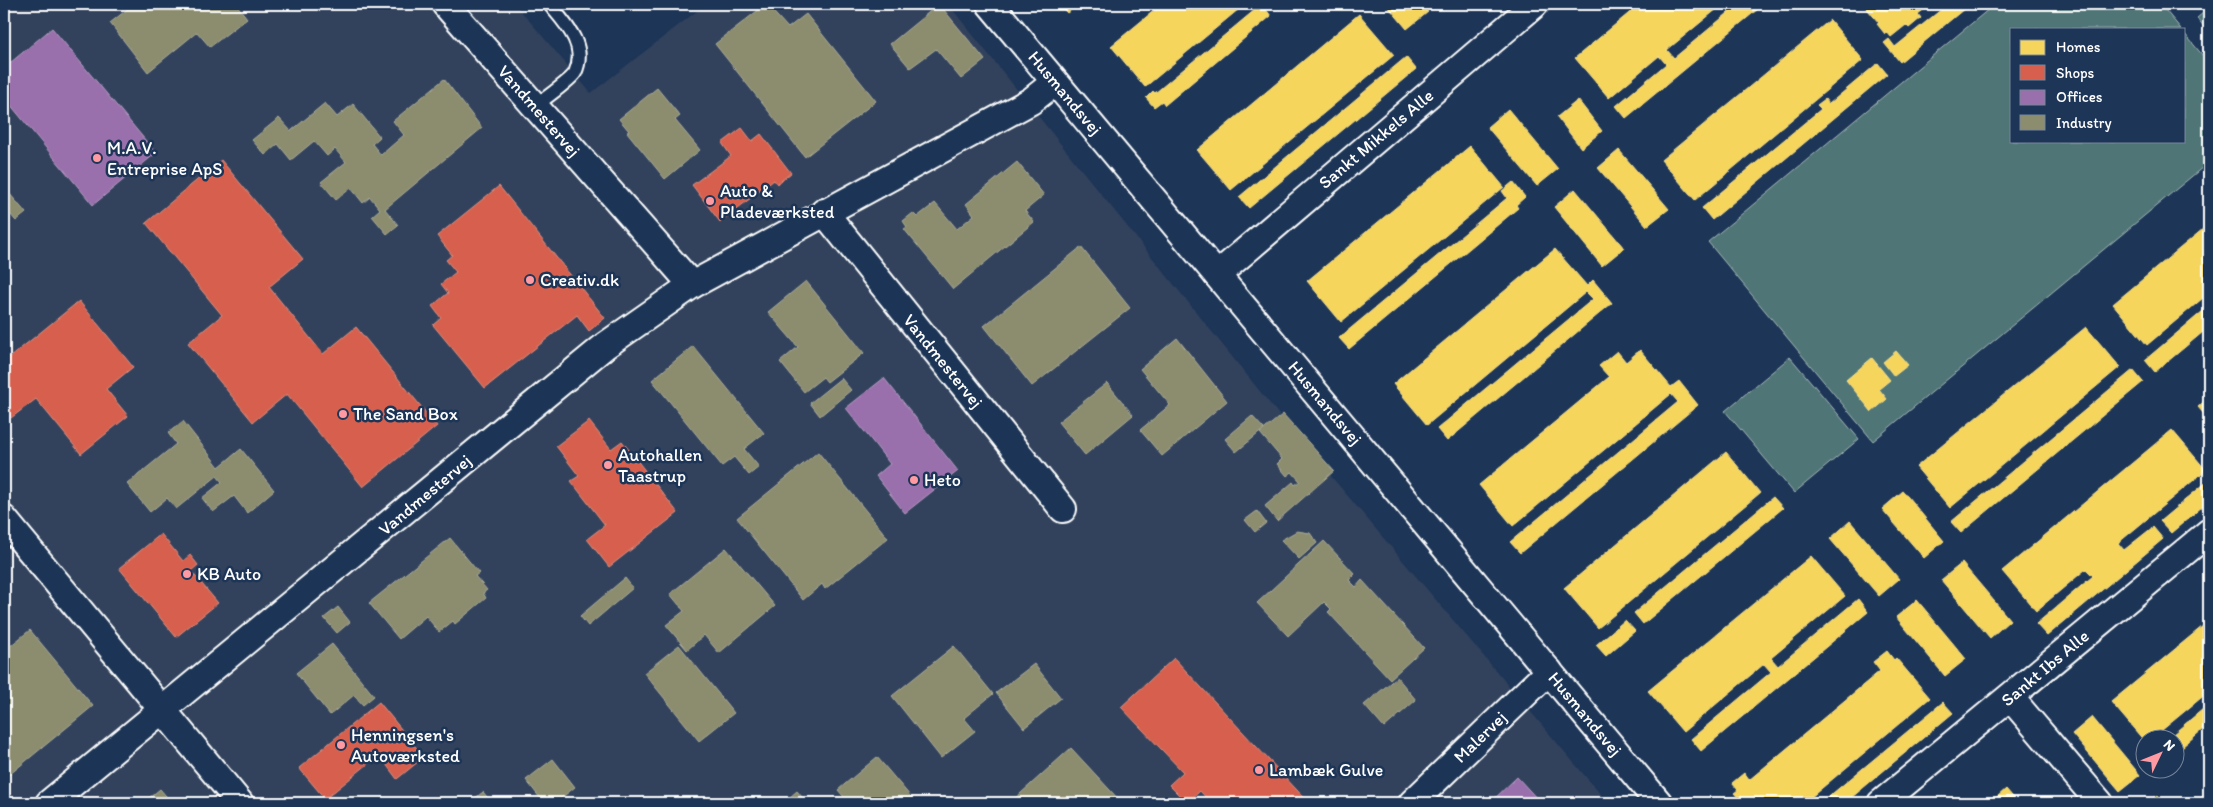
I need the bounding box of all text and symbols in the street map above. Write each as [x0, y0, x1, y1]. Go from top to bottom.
legend [2010, 28, 2186, 142]
text: Homes [2056, 38, 2101, 56]
street label: Husmandsvej [1023, 46, 1107, 140]
street label: Vandmestervej [493, 61, 585, 161]
text: Shops [2056, 64, 2095, 82]
street label: Sankt Mikkels Alle [1314, 84, 1438, 194]
text: Offices [2056, 88, 2103, 106]
text: Industry [2056, 114, 2112, 132]
place label: M.A.V. Entreprise ApS [107, 137, 222, 180]
marker: M.A.V. Entreprise ApS [91, 152, 103, 164]
place label: Auto & Pladeværksted [720, 180, 835, 223]
marker: Auto & Pladeværksted [704, 195, 716, 207]
place label: Creativ.dk [540, 269, 619, 291]
marker: Creativ.dk [524, 274, 536, 286]
street label: Vandmestervej [898, 310, 988, 412]
street label: Husmandsvej [1283, 356, 1367, 450]
place label: The Sand Box [353, 403, 458, 425]
marker: The Sand Box [337, 408, 349, 420]
place label: Autohallen Taastrup [618, 444, 703, 487]
street label: Vandmestervej [374, 450, 476, 540]
marker: Autohallen Taastrup [602, 459, 614, 471]
place label: Heto [924, 469, 961, 491]
marker: Heto [908, 474, 920, 486]
place label: KB Auto [197, 563, 261, 585]
marker: KB Auto [181, 568, 193, 580]
street label: Sankt Ibs Alle [1997, 625, 2093, 711]
street label: Husmandsvej [1543, 667, 1627, 761]
street label: Malervej [1449, 706, 1511, 768]
place label: Henningsen's Autoværksted [351, 724, 460, 767]
north arrow [2136, 730, 2186, 780]
text: N [2160, 736, 2179, 755]
marker: Henningsen's Autoværksted [335, 739, 347, 751]
place label: Lambæk Gulve [1269, 759, 1383, 781]
marker: Lambæk Gulve [1253, 764, 1265, 776]

